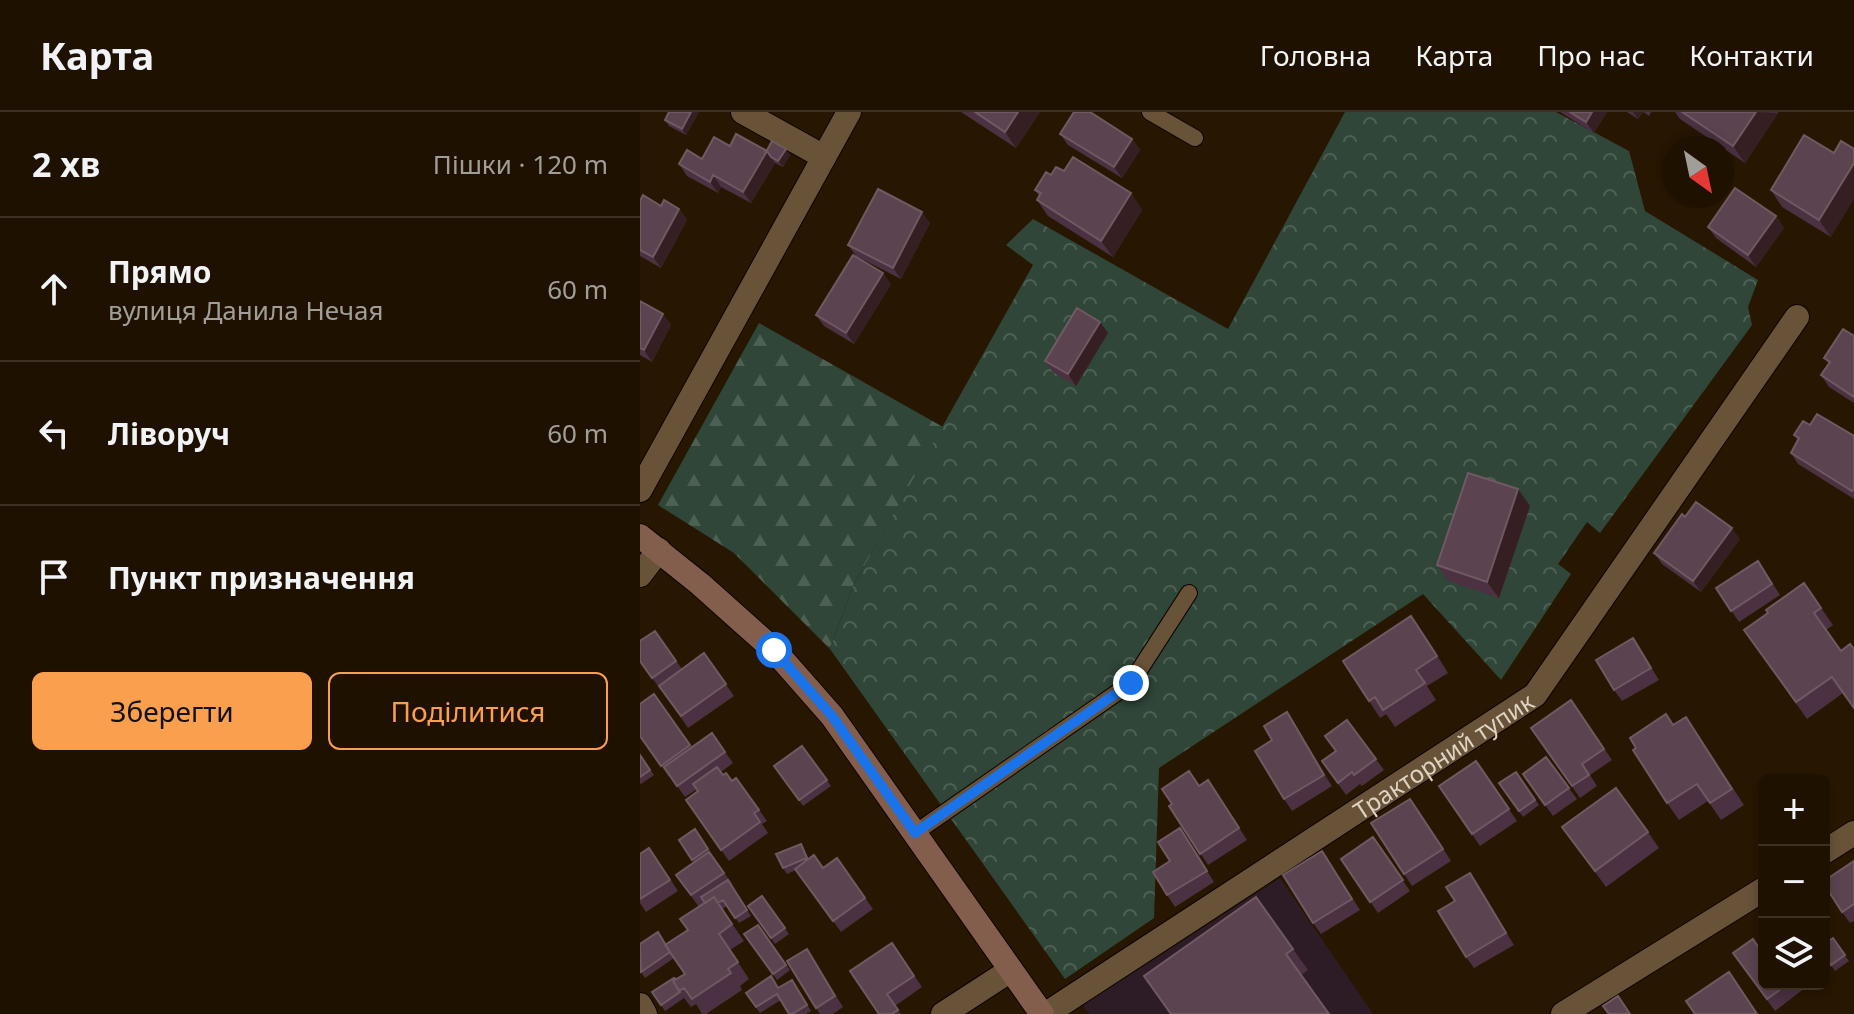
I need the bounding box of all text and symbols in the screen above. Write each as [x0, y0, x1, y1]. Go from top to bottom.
text: Карта [40, 29, 154, 81]
text: Головна [1260, 36, 1371, 74]
text: Карта [1415, 36, 1493, 74]
text: Про нас [1537, 36, 1645, 74]
text: Контакти [1689, 36, 1814, 74]
north arrow [1662, 136, 1734, 208]
text: 2 хв [32, 141, 100, 187]
text: Пішки · 120 m [433, 146, 608, 182]
text: Прямо [108, 251, 212, 292]
icon: ahead [32, 267, 76, 311]
text: 60 m [547, 271, 608, 307]
text: вулиця Данила Нечая [108, 292, 384, 328]
icon: left [32, 411, 76, 455]
text: Ліворуч [108, 413, 230, 454]
text: 60 m [547, 415, 608, 451]
icon: arrive [32, 555, 76, 599]
text: Пункт призначення [108, 557, 415, 598]
route start [756, 632, 792, 668]
route end [1113, 665, 1149, 701]
button: Зберегти [32, 672, 312, 750]
button: Поділитися [328, 672, 608, 750]
street label: Тракторний тупик [1346, 684, 1540, 826]
map controls [1758, 774, 1830, 990]
button: + [1758, 774, 1830, 846]
button: − [1758, 846, 1830, 918]
button: layers [1758, 918, 1830, 990]

